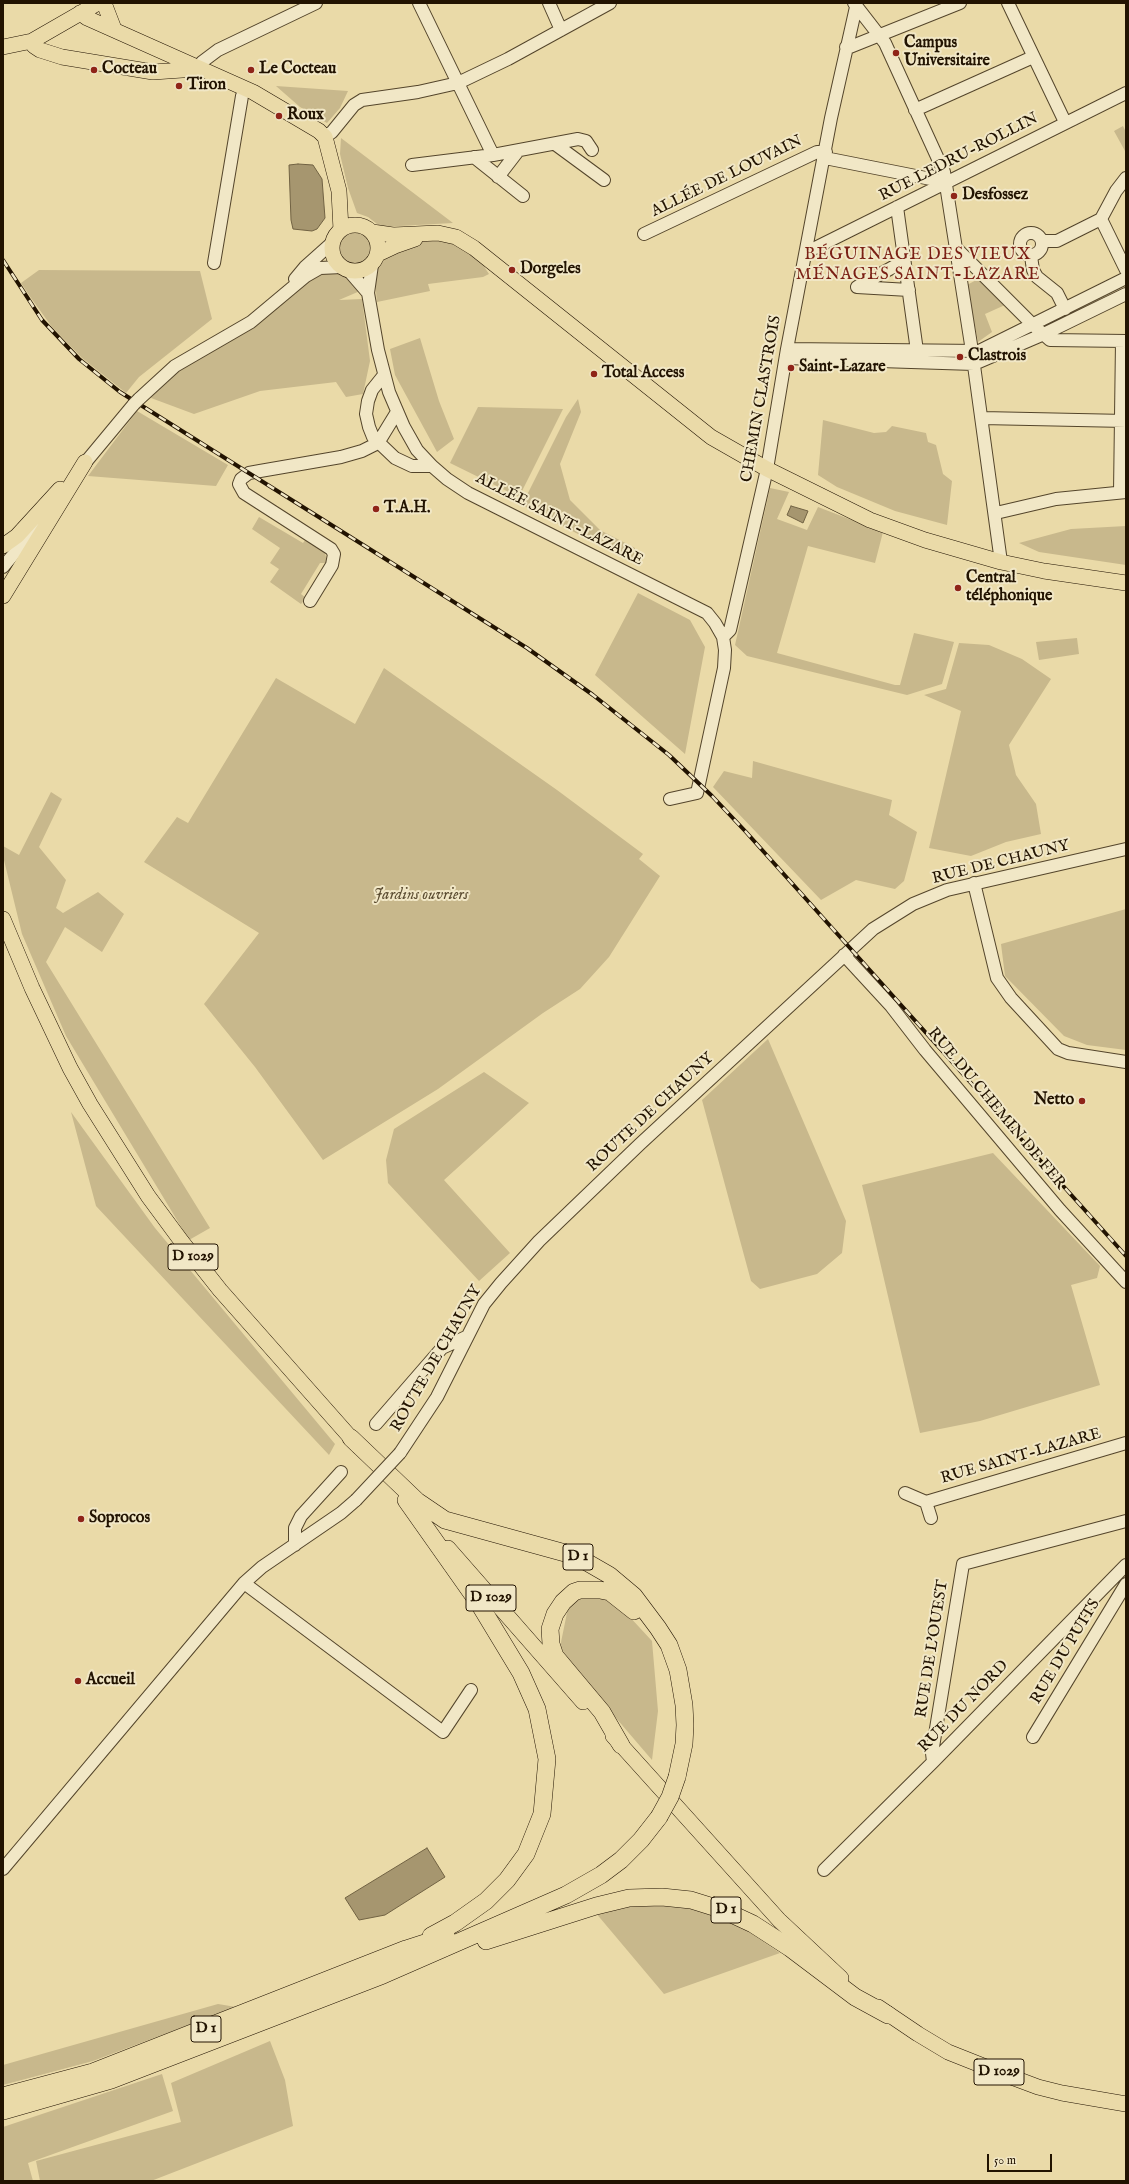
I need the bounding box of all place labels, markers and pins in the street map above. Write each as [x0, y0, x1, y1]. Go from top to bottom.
place label: Campus Universitaire [904, 34, 990, 72]
marker: Campus Universitaire [891, 48, 901, 58]
place label: Cocteau [102, 60, 157, 80]
place label: Le Cocteau [259, 60, 336, 80]
marker: Cocteau [89, 65, 99, 75]
marker: Le Cocteau [246, 65, 256, 75]
place label: Tiron [187, 76, 226, 96]
marker: Tiron [174, 81, 184, 91]
place label: Roux [287, 106, 324, 126]
marker: Roux [274, 111, 284, 121]
place label: Desfossez [962, 186, 1028, 206]
marker: Desfossez [949, 191, 959, 201]
place label: Dorgeles [520, 260, 581, 280]
marker: Dorgeles [507, 265, 517, 275]
place label: Clastrois [968, 347, 1026, 367]
marker: Clastrois [955, 352, 965, 362]
place label: Saint-Lazare [799, 358, 886, 378]
marker: Saint-Lazare [786, 363, 796, 373]
place label: Total Access [602, 364, 684, 384]
marker: Total Access [589, 369, 599, 379]
place label: T.A.H. [384, 499, 431, 519]
marker: T.A.H. [371, 504, 381, 514]
place label: Central téléphonique [966, 569, 1052, 607]
marker: Central téléphonique [953, 583, 963, 593]
place label: Netto [1034, 1091, 1074, 1111]
marker: Netto [1077, 1096, 1087, 1106]
place label: Soprocos [89, 1509, 150, 1529]
marker: Soprocos [76, 1514, 86, 1524]
place label: Accueil [86, 1671, 135, 1691]
marker: Accueil [73, 1676, 83, 1686]

